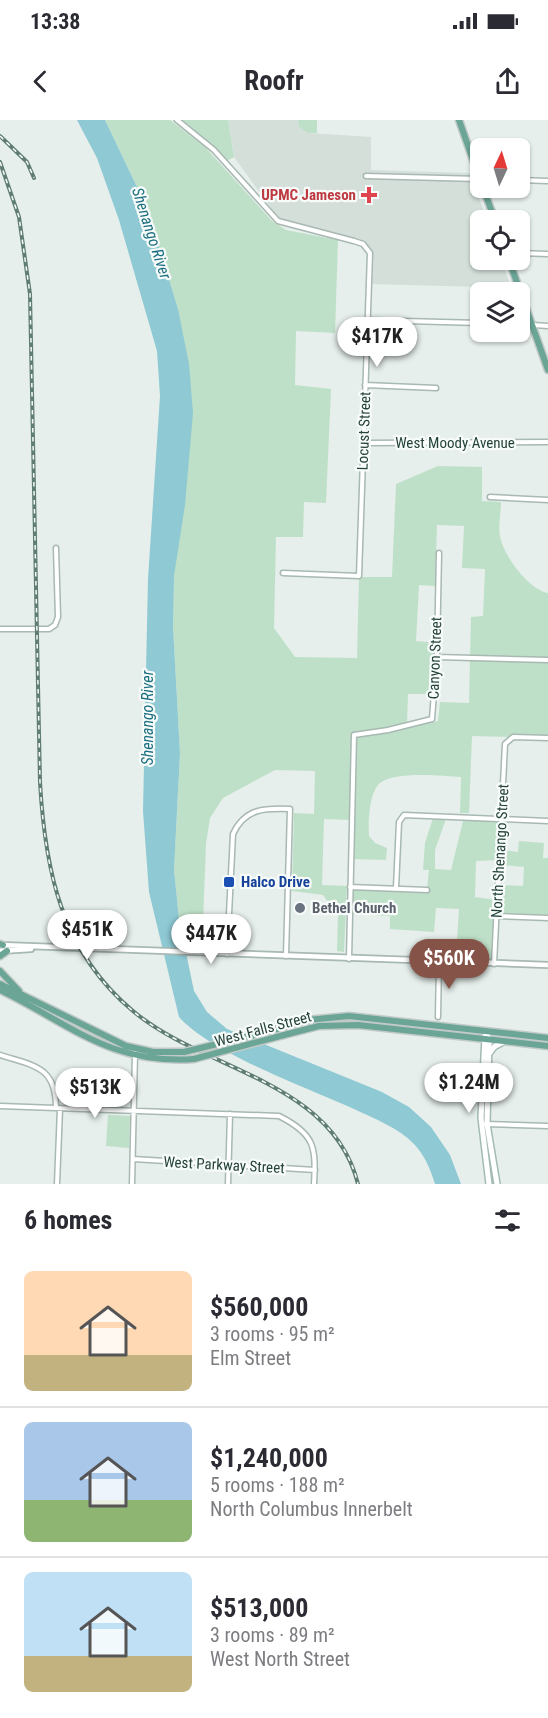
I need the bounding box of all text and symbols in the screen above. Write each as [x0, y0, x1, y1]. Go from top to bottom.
text: 13:38 [30, 9, 81, 34]
icon: back [24, 65, 57, 98]
text: Roofr [244, 65, 304, 97]
icon: share [491, 65, 524, 98]
north arrow [470, 138, 530, 198]
map controls [470, 138, 530, 342]
water label: Shenango River [128, 185, 176, 282]
place label: UPMC Jameson [261, 186, 356, 204]
marker: UPMC Jameson [360, 186, 378, 204]
button: locate [470, 210, 530, 270]
button: layers [470, 282, 530, 342]
pin: $417K [335, 317, 419, 368]
text: $417K [351, 324, 403, 348]
street label: Locust Street [354, 391, 374, 471]
street label: West Moody Avenue [395, 434, 515, 452]
street label: Canyon Street [425, 616, 445, 700]
water label: Shenango River [138, 669, 157, 765]
street label: North Shenango Street [488, 784, 512, 918]
place label: Halco Drive [241, 873, 310, 891]
marker: Halco Drive [222, 875, 236, 889]
place label: Bethel Church [312, 899, 396, 917]
marker: Bethel Church [293, 901, 307, 915]
pin: $451K [45, 910, 129, 961]
pin: $447K [169, 914, 253, 965]
text: $451K [61, 917, 113, 941]
text: $447K [185, 921, 237, 945]
pin: $560K [407, 939, 491, 990]
text: $560K [423, 946, 475, 970]
street label: West Falls Street [213, 1007, 313, 1051]
pin: $1.24M [420, 1063, 518, 1114]
pin: $513K [53, 1068, 137, 1119]
text: $1.24M [438, 1070, 500, 1094]
text: $513K [69, 1075, 121, 1099]
street label: West Parkway Street [163, 1153, 285, 1177]
icon: filters [491, 1204, 524, 1237]
text: 6 homes [24, 1205, 112, 1235]
text: $560,000 [210, 1292, 308, 1322]
icon: home [72, 1295, 144, 1367]
text: 3 rooms · 95 m² [210, 1322, 335, 1346]
text: Elm Street [210, 1346, 291, 1370]
text: $1,240,000 [210, 1443, 328, 1473]
icon: home [72, 1446, 144, 1518]
text: 5 rooms · 188 m² [210, 1473, 345, 1497]
text: North Columbus Innerbelt [210, 1497, 413, 1521]
text: $513,000 [210, 1593, 308, 1623]
icon: home [72, 1596, 144, 1668]
text: 3 rooms · 89 m² [210, 1623, 335, 1647]
text: West North Street [210, 1647, 350, 1671]

